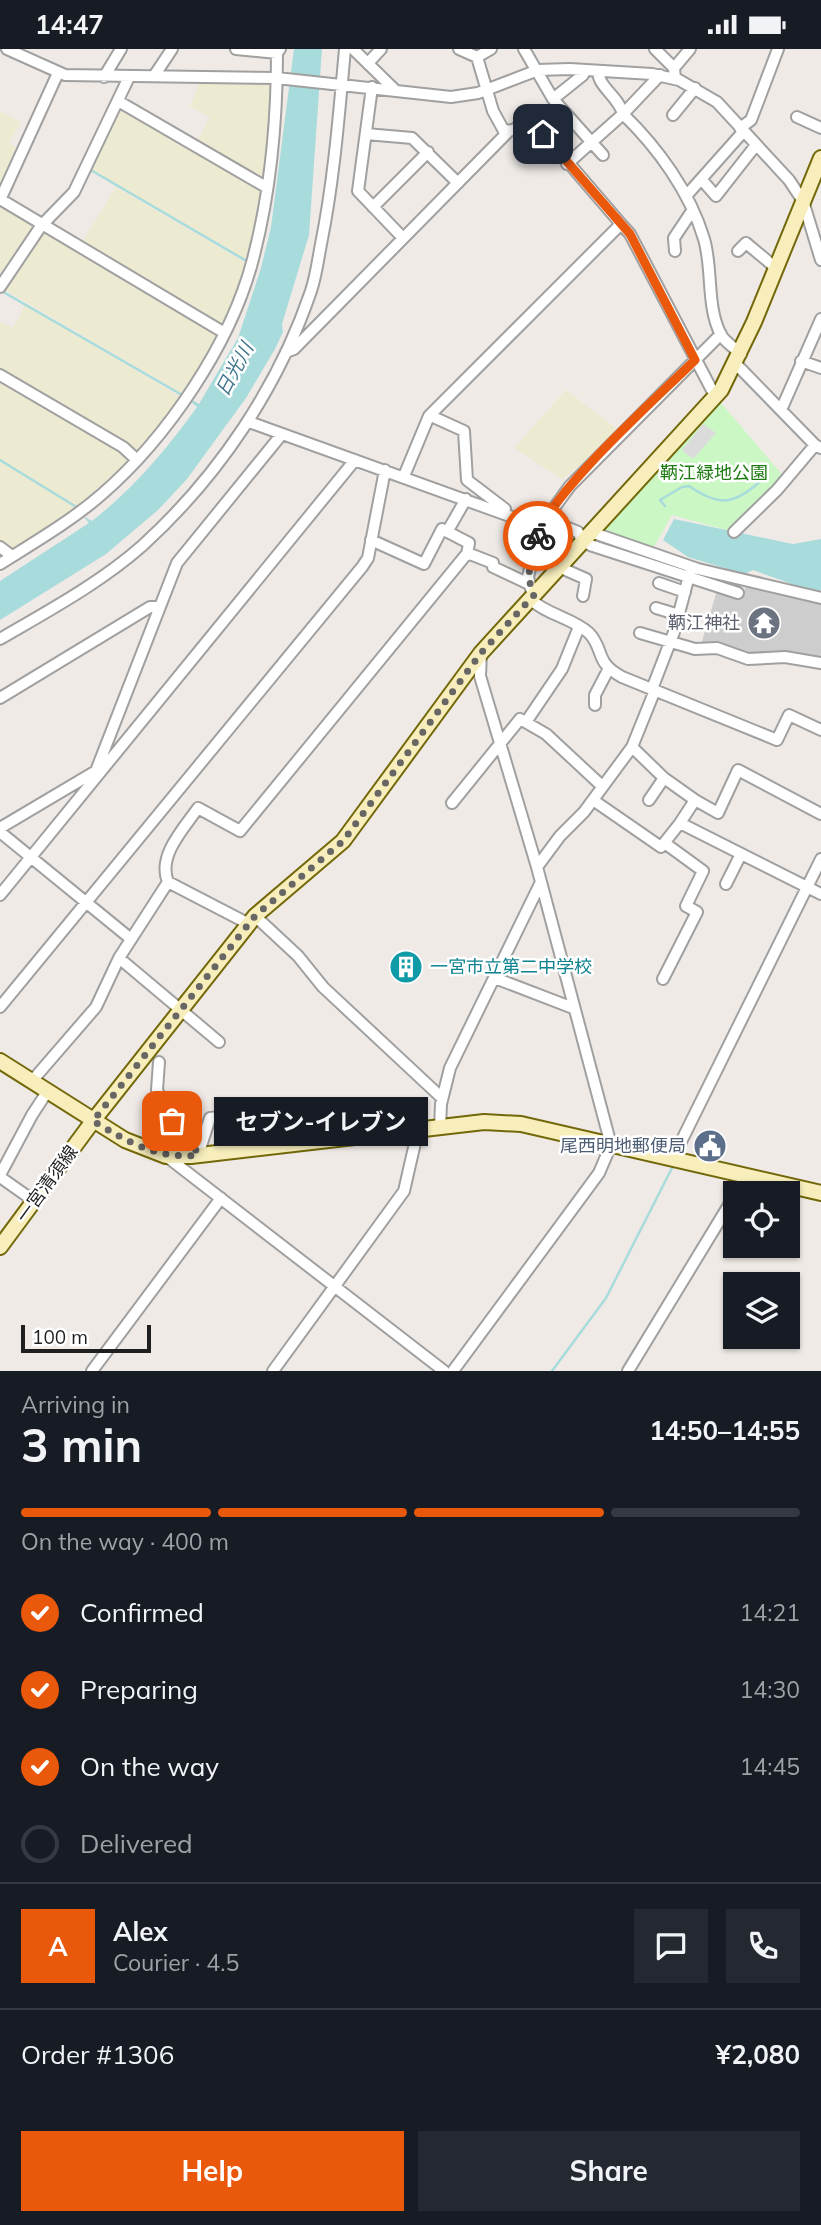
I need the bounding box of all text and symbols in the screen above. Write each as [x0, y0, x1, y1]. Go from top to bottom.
text: 14:47 [35, 8, 104, 41]
pin [513, 104, 573, 164]
icon: home [524, 115, 562, 153]
water label: 日光川 [210, 336, 259, 400]
park label: 鞆江緑地公園 [660, 461, 768, 484]
courier [503, 501, 573, 571]
icon: bike [519, 517, 557, 555]
temple icon: 鞆江神社 [745, 604, 783, 642]
place label: 鞆江神社 [668, 611, 740, 634]
building icon: 一宮市立第二中学校 [387, 948, 425, 986]
place label: 一宮市立第二中学校 [430, 955, 592, 978]
pin [142, 1091, 202, 1151]
callout: セブン-イレブン [214, 1097, 428, 1145]
icon: bag [153, 1102, 191, 1140]
text: セブン-イレブン [235, 1107, 407, 1136]
public building icon: 尾西明地郵便局 [691, 1127, 729, 1165]
place label: 尾西明地郵便局 [560, 1134, 686, 1157]
street label: 一宮清須線 [11, 1141, 82, 1227]
map controls [723, 1181, 800, 1349]
button: locate [723, 1181, 800, 1258]
button: layers [723, 1272, 800, 1349]
scale bar [21, 1322, 150, 1354]
text: 100 m [32, 1325, 88, 1349]
text: Arriving in [21, 1390, 130, 1419]
text: 14:50–14:55 [649, 1414, 800, 1447]
text: 3 min [21, 1416, 142, 1474]
text: On the way · 400 m [21, 1527, 229, 1556]
icon: check [21, 1594, 59, 1632]
text: Confirmed [80, 1596, 204, 1629]
text: 14:21 [740, 1598, 800, 1627]
icon: check [21, 1671, 59, 1709]
text: Preparing [80, 1673, 198, 1706]
text: 14:30 [740, 1675, 800, 1704]
icon: check [21, 1748, 59, 1786]
text: On the way [80, 1750, 219, 1783]
text: 14:45 [740, 1752, 800, 1781]
text: Delivered [80, 1827, 193, 1860]
button: chat [634, 1909, 708, 1983]
button: phone [726, 1909, 800, 1983]
text: Alex [113, 1915, 168, 1948]
text: A [48, 1930, 68, 1963]
text: Courier · 4.5 [113, 1948, 239, 1977]
text: Order #1306 [21, 2038, 174, 2071]
text: ¥2,080 [716, 2038, 800, 2071]
button: Help [21, 2131, 404, 2211]
button: Share [418, 2131, 800, 2211]

